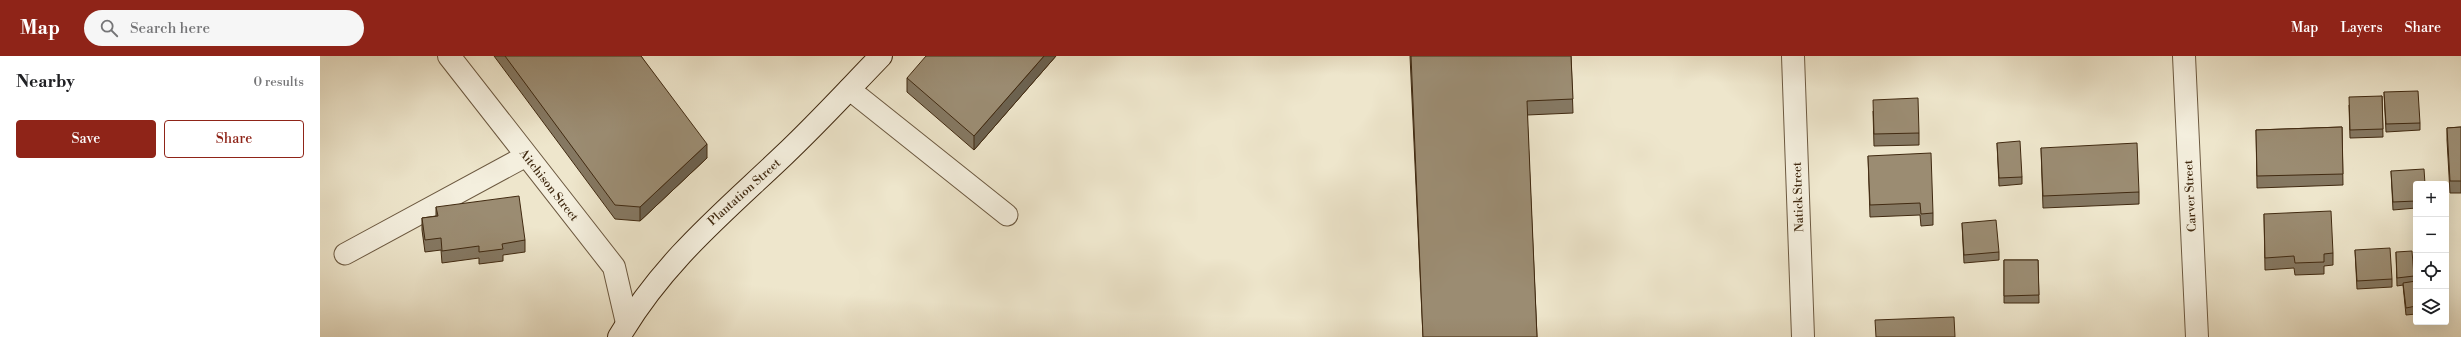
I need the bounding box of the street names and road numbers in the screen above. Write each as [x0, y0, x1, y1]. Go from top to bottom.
street label: Aitchison Street [515, 145, 582, 225]
street label: Plantation Street [705, 155, 784, 229]
street label: Carver Street [2181, 159, 2200, 232]
street label: Natick Street [1790, 161, 1807, 232]

